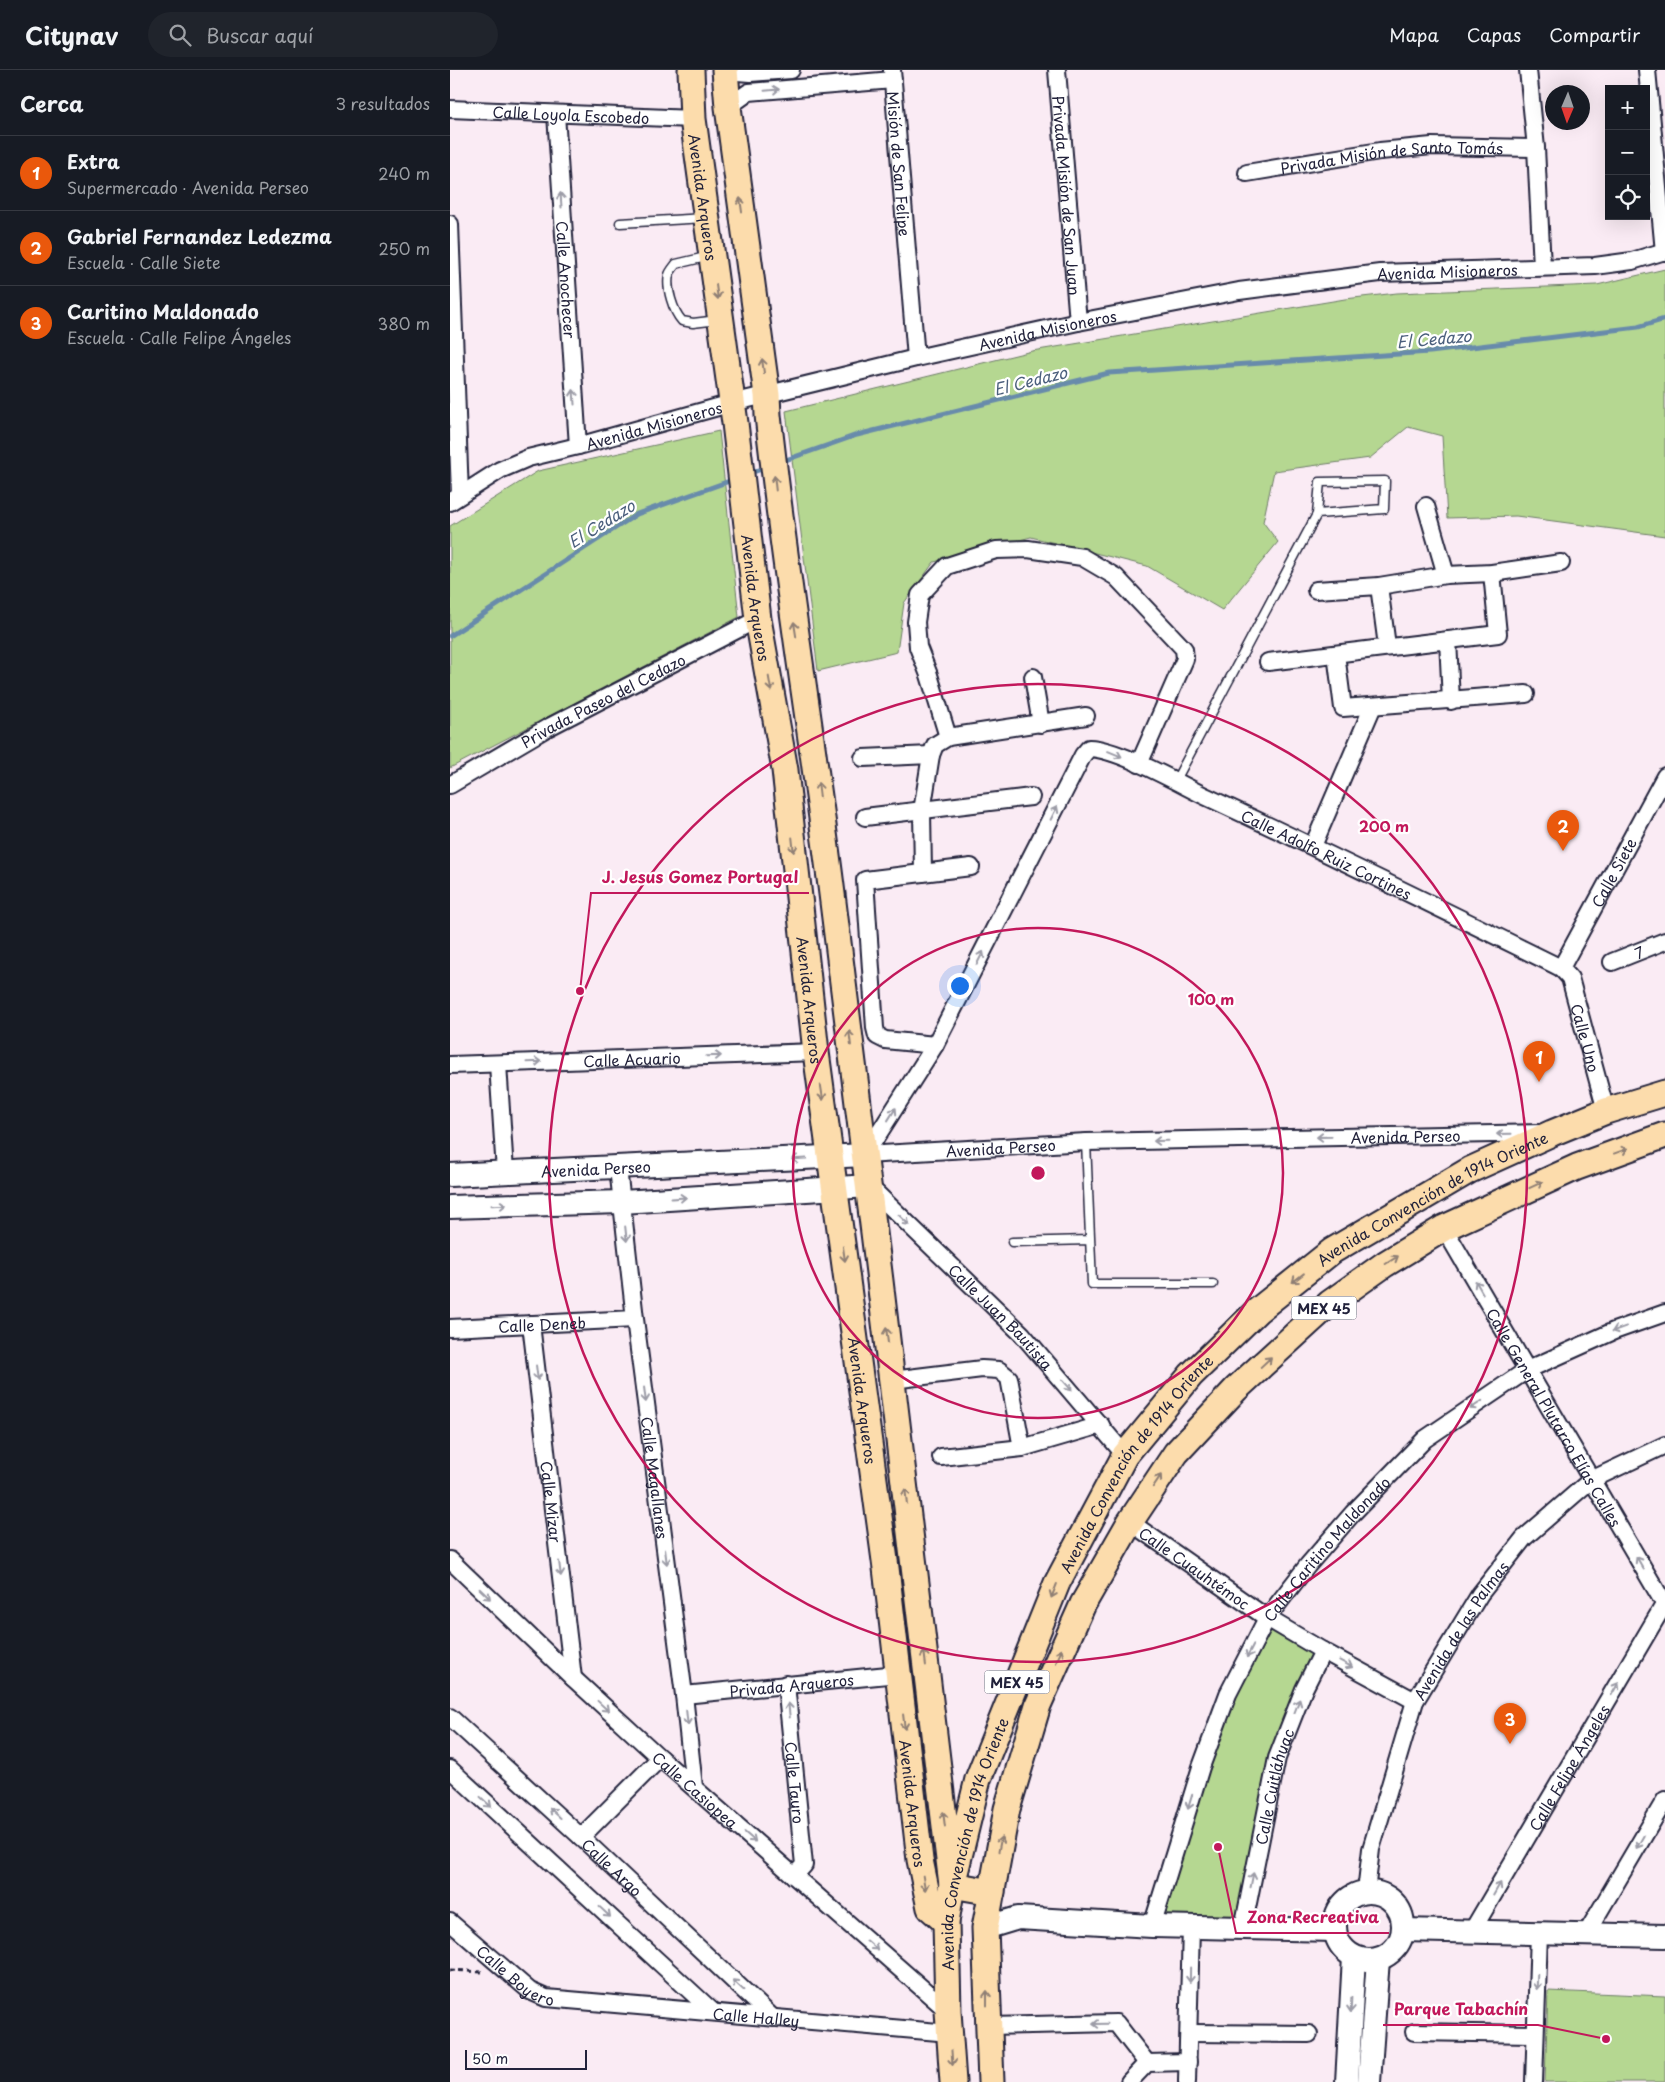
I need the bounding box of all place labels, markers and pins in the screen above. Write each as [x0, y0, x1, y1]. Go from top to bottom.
pin: 2 [1547, 810, 1579, 851]
callout: J. Jesus Gomez Portugal [591, 862, 809, 893]
pin: 1 [1523, 1041, 1555, 1082]
centre of rings [1029, 1164, 1047, 1182]
pin: 3 [1494, 1703, 1526, 1744]
callout: Zona Recreativa [1236, 1902, 1389, 1933]
callout: Parque Tabachín [1383, 1994, 1538, 2025]

